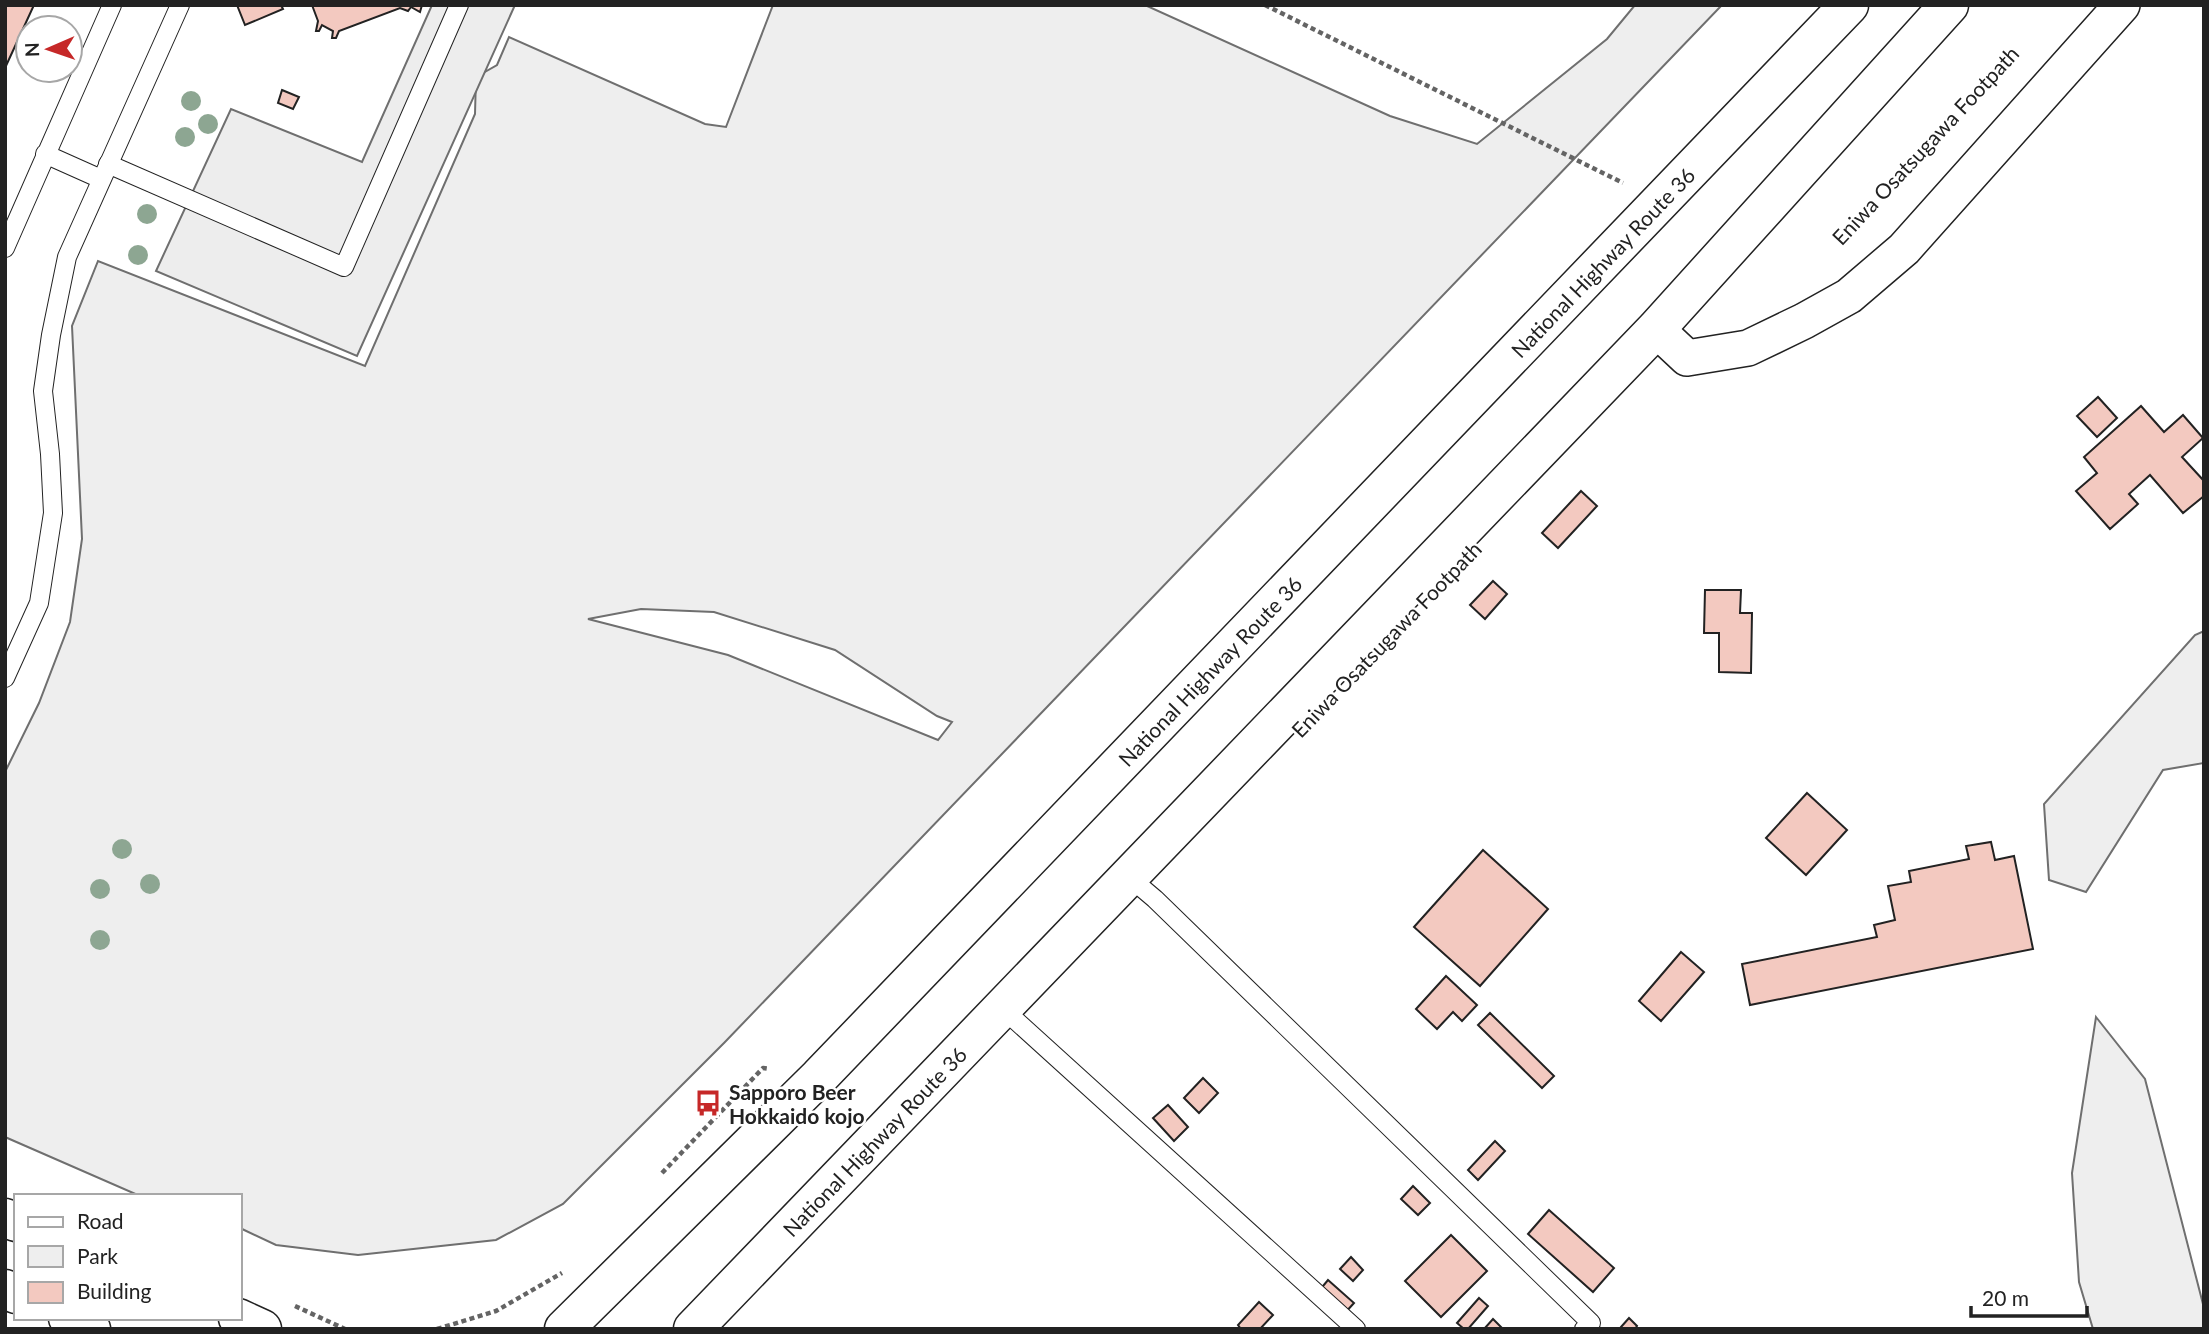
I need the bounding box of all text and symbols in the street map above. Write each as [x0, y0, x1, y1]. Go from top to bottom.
north arrow [14, 14, 84, 84]
street label: Eniwa Osatsugawa Footpath [1826, 41, 2024, 249]
text: N [20, 42, 43, 57]
street label: National Highway Route 36 [1505, 162, 1699, 362]
street label: Eniwa Osatsugawa Footpath [1286, 536, 1486, 742]
street label: National Highway Route 36 [1113, 571, 1306, 771]
street label: National Highway Route 36 [777, 1041, 971, 1241]
place label: Sapporo Beer Hokkaido kojo [729, 1079, 865, 1128]
bus stop icon: Sapporo Beer Hokkaido kojo [693, 1088, 723, 1118]
legend [14, 1194, 242, 1320]
text: Road [77, 1208, 124, 1233]
text: Park [77, 1243, 118, 1268]
scale bar [1971, 1274, 2086, 1318]
text: Building [77, 1278, 152, 1303]
text: 20 m [1982, 1285, 2029, 1310]

